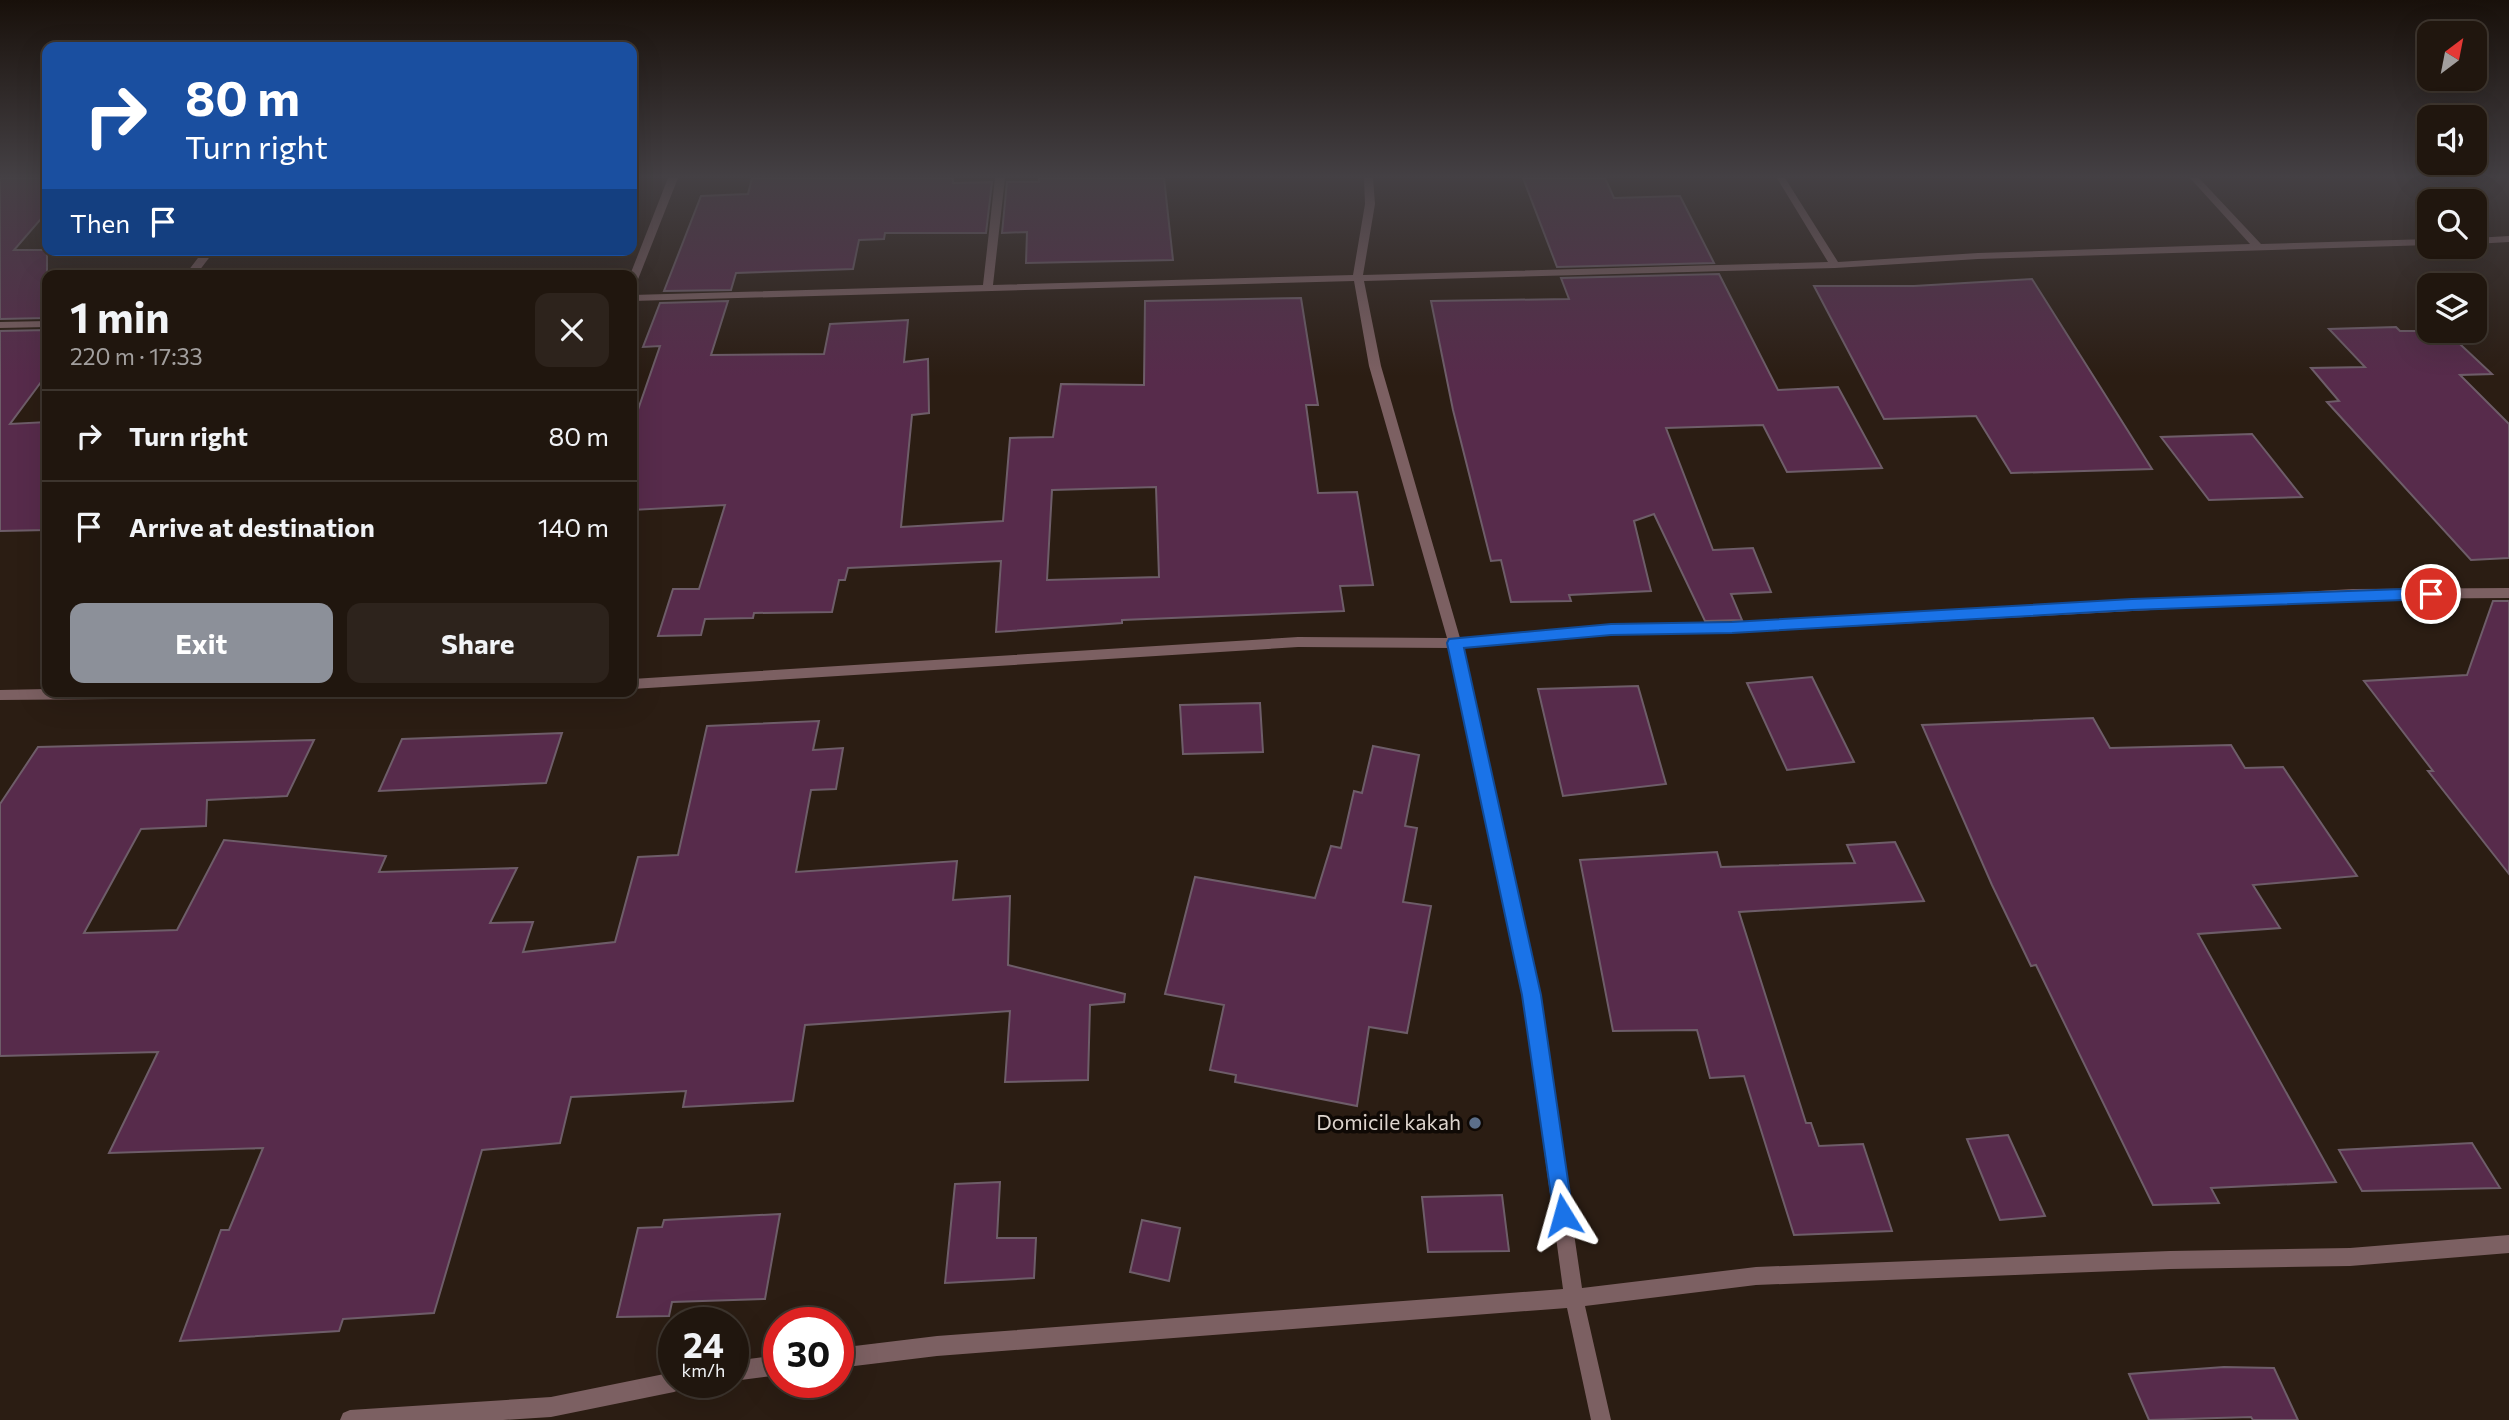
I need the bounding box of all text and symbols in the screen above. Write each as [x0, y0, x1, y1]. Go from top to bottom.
north arrow [2417, 21, 2487, 91]
map controls [2417, 21, 2487, 343]
text: 80 m [185, 66, 300, 126]
icon: right [70, 70, 161, 161]
button: sound [2417, 105, 2487, 175]
text: Turn right [185, 126, 328, 166]
button: search [2417, 189, 2487, 259]
icon: arrive [144, 203, 182, 241]
text: Then [70, 207, 130, 238]
button: layers [2417, 273, 2487, 343]
text: 1 min [70, 290, 170, 342]
button: close [535, 293, 609, 367]
text: 220 m · 17:33 [70, 342, 203, 370]
icon: right [70, 417, 108, 455]
text: Turn right [129, 420, 248, 451]
text: 80 m [549, 420, 609, 451]
icon: arrive [70, 508, 108, 546]
text: Arrive at destination [129, 511, 375, 542]
text: 140 m [538, 511, 609, 542]
pin [2401, 564, 2461, 624]
icon: arrive [2412, 575, 2450, 613]
button: Exit [70, 603, 333, 683]
button: Share [347, 603, 609, 683]
place label: Domicile kakah [1316, 1109, 1461, 1134]
marker: Domicile kakah [1467, 1115, 1483, 1131]
position arrow [1526, 1178, 1600, 1252]
speed limit sign: 30 [763, 1307, 854, 1398]
text: 24 [683, 1322, 724, 1365]
text: km/h [682, 1359, 725, 1381]

